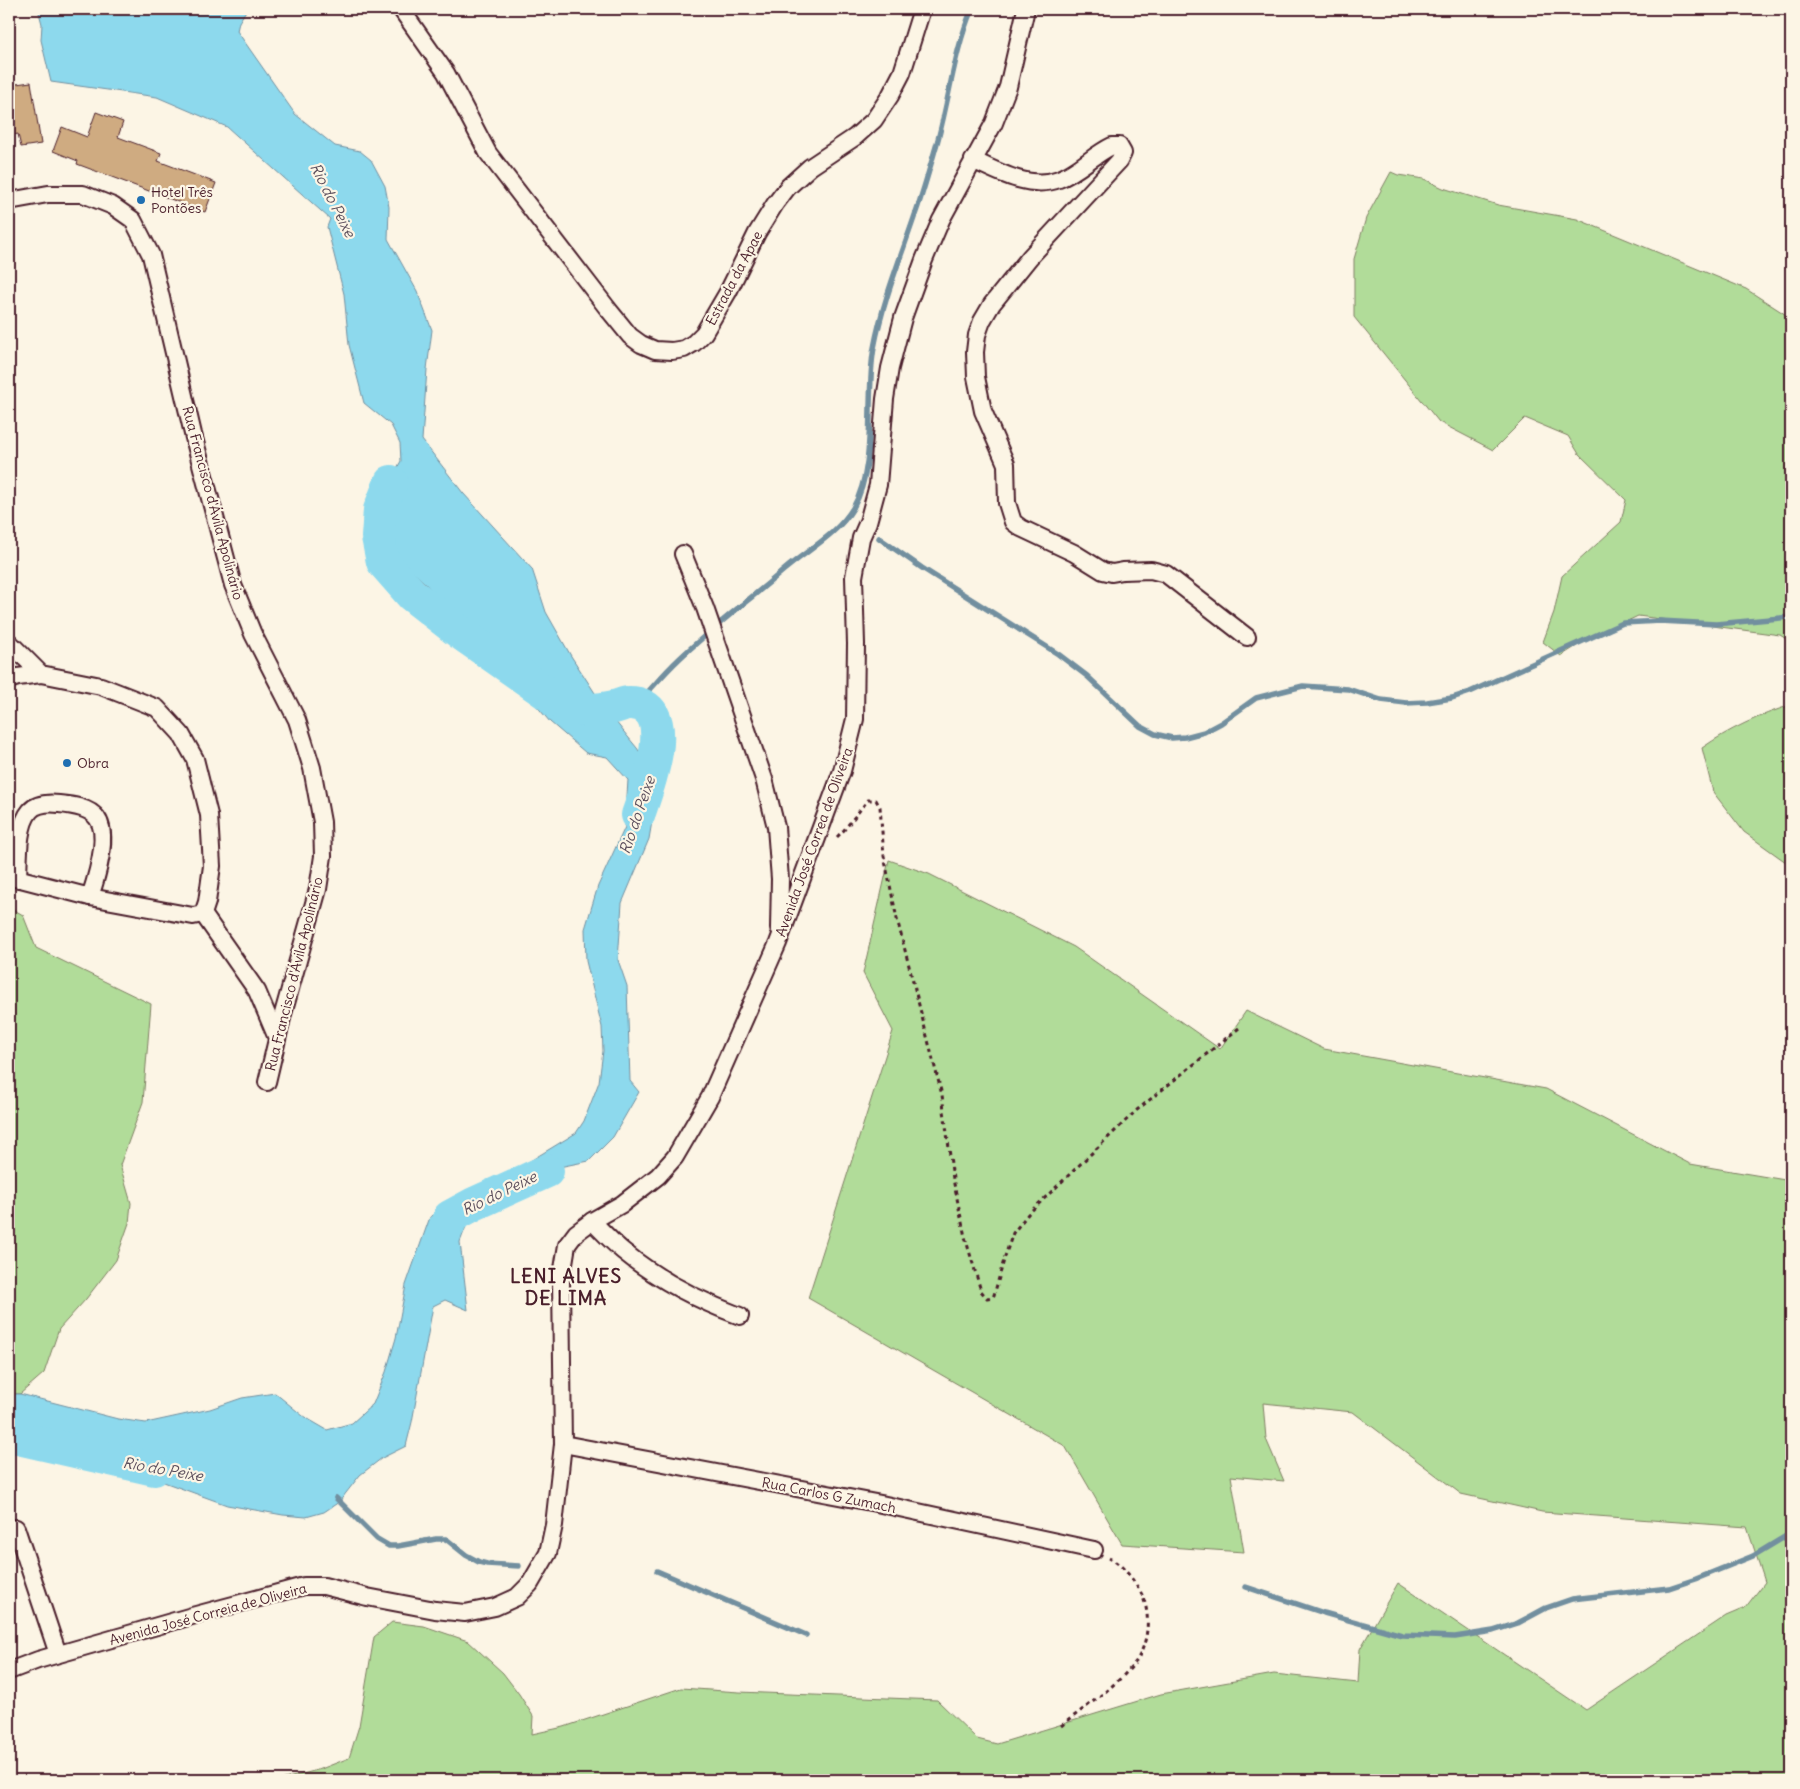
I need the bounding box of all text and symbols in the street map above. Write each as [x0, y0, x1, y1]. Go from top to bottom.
water label: Rio do Peixe [306, 160, 360, 241]
place label: Hotel Três Pontões [151, 183, 213, 217]
marker: Hotel Três Pontões [135, 194, 147, 206]
street label: Estrada da Apae [702, 228, 766, 328]
street label: Rua Francisco d'Ávila Apolinário [178, 404, 248, 602]
street label: Avenida José Correa de Oliveira [771, 745, 857, 939]
place label: Obra [77, 754, 109, 772]
marker: Obra [61, 757, 73, 769]
water label: Rio do Peixe [615, 773, 659, 856]
street label: Rua Francisco d'Ávila Apolinário [261, 875, 327, 1073]
water label: Rio do Peixe [459, 1166, 540, 1219]
district label: LENI ALVES DE LIMA [510, 1264, 622, 1310]
water label: Rio do Peixe [122, 1453, 205, 1486]
street label: Rua Carlos G Zumach [760, 1473, 898, 1517]
street label: Avenida José Correia de Oliveira [107, 1579, 309, 1649]

